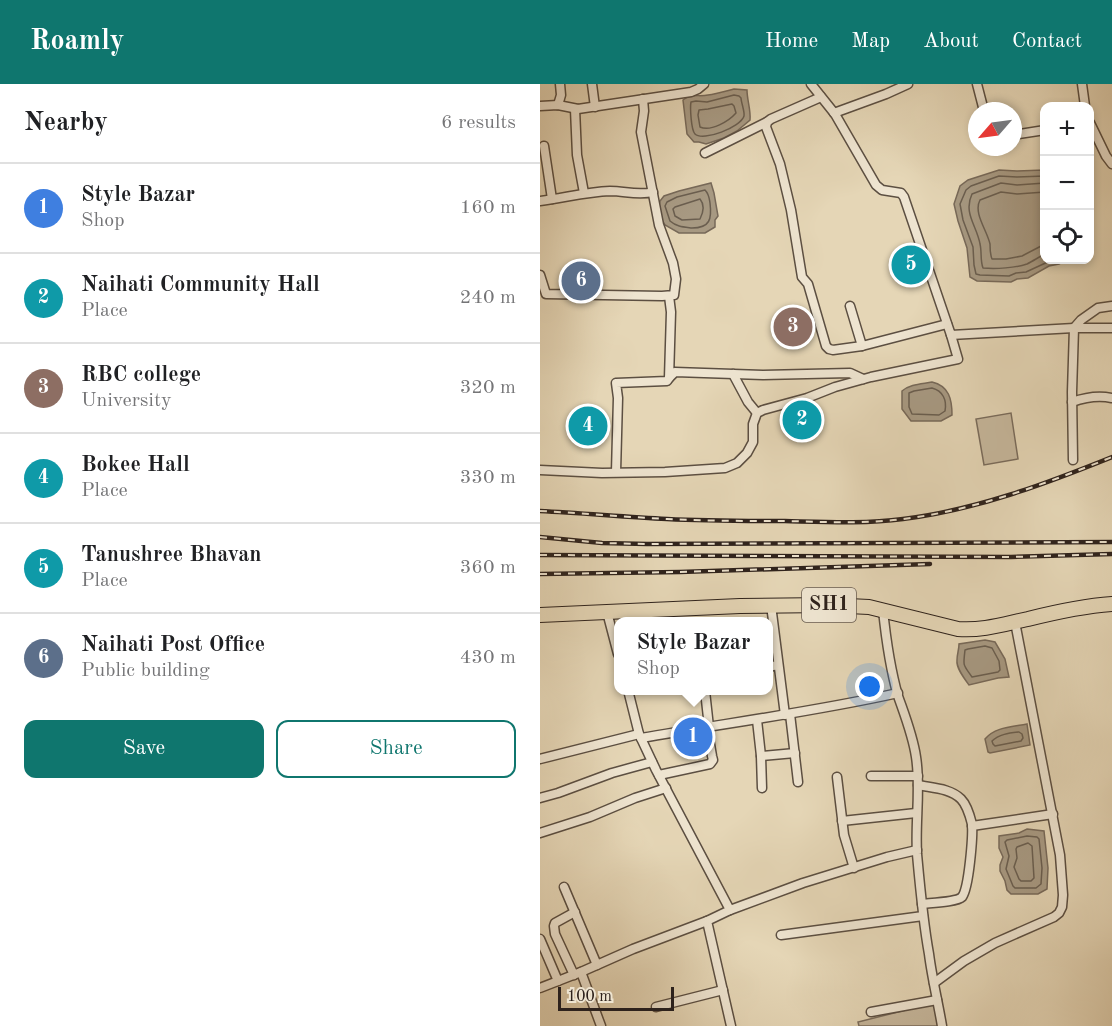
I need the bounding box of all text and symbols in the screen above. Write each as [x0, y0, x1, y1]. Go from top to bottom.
text: Roamly [30, 28, 124, 56]
text: Home [765, 31, 818, 52]
text: Map [851, 31, 890, 52]
text: About [923, 31, 979, 52]
text: Contact [1012, 31, 1082, 52]
north arrow [968, 102, 1022, 156]
map controls [1040, 102, 1094, 264]
button: + [1040, 102, 1094, 156]
text: Nearby [24, 110, 108, 136]
text: 6 results [441, 113, 516, 133]
button: − [1040, 156, 1094, 210]
text: Style Bazar [81, 184, 195, 206]
text: 1 [38, 198, 49, 218]
text: 160 m [460, 198, 516, 218]
button: locate [1040, 210, 1094, 264]
text: Shop [81, 211, 125, 231]
pin: 5 [892, 242, 931, 288]
pin: 6 [562, 258, 600, 304]
text: Naihati Community Hall [81, 274, 320, 296]
text: 2 [38, 288, 49, 308]
text: 240 m [460, 288, 516, 308]
text: Place [81, 301, 128, 321]
pin: 3 [774, 304, 812, 350]
text: RBC college [81, 364, 201, 386]
text: 3 [38, 378, 49, 398]
text: 320 m [460, 378, 516, 398]
text: University [81, 391, 172, 411]
pin: 2 [782, 398, 822, 442]
pin: 4 [568, 404, 608, 448]
text: Bokee Hall [81, 454, 190, 476]
text: 4 [38, 468, 49, 488]
text: 330 m [460, 468, 516, 488]
text: Place [81, 481, 128, 501]
text: Tanushree Bhavan [81, 544, 262, 566]
text: 5 [38, 558, 49, 578]
text: 360 m [460, 558, 516, 578]
text: Place [81, 571, 128, 591]
road number: SH1 [802, 588, 856, 622]
popup [614, 617, 773, 695]
text: Style Bazar [636, 632, 751, 654]
text: Naihati Post Office [81, 634, 265, 656]
text: 6 [38, 648, 49, 668]
text: 430 m [460, 648, 516, 668]
text: Shop [636, 659, 680, 679]
text: Public building [81, 661, 210, 681]
your location [855, 672, 884, 701]
pin: 1 [674, 714, 712, 760]
button: Save [24, 720, 264, 778]
button: Share [276, 720, 516, 778]
scale bar [558, 984, 674, 1012]
text: 100 m [567, 989, 612, 1005]

